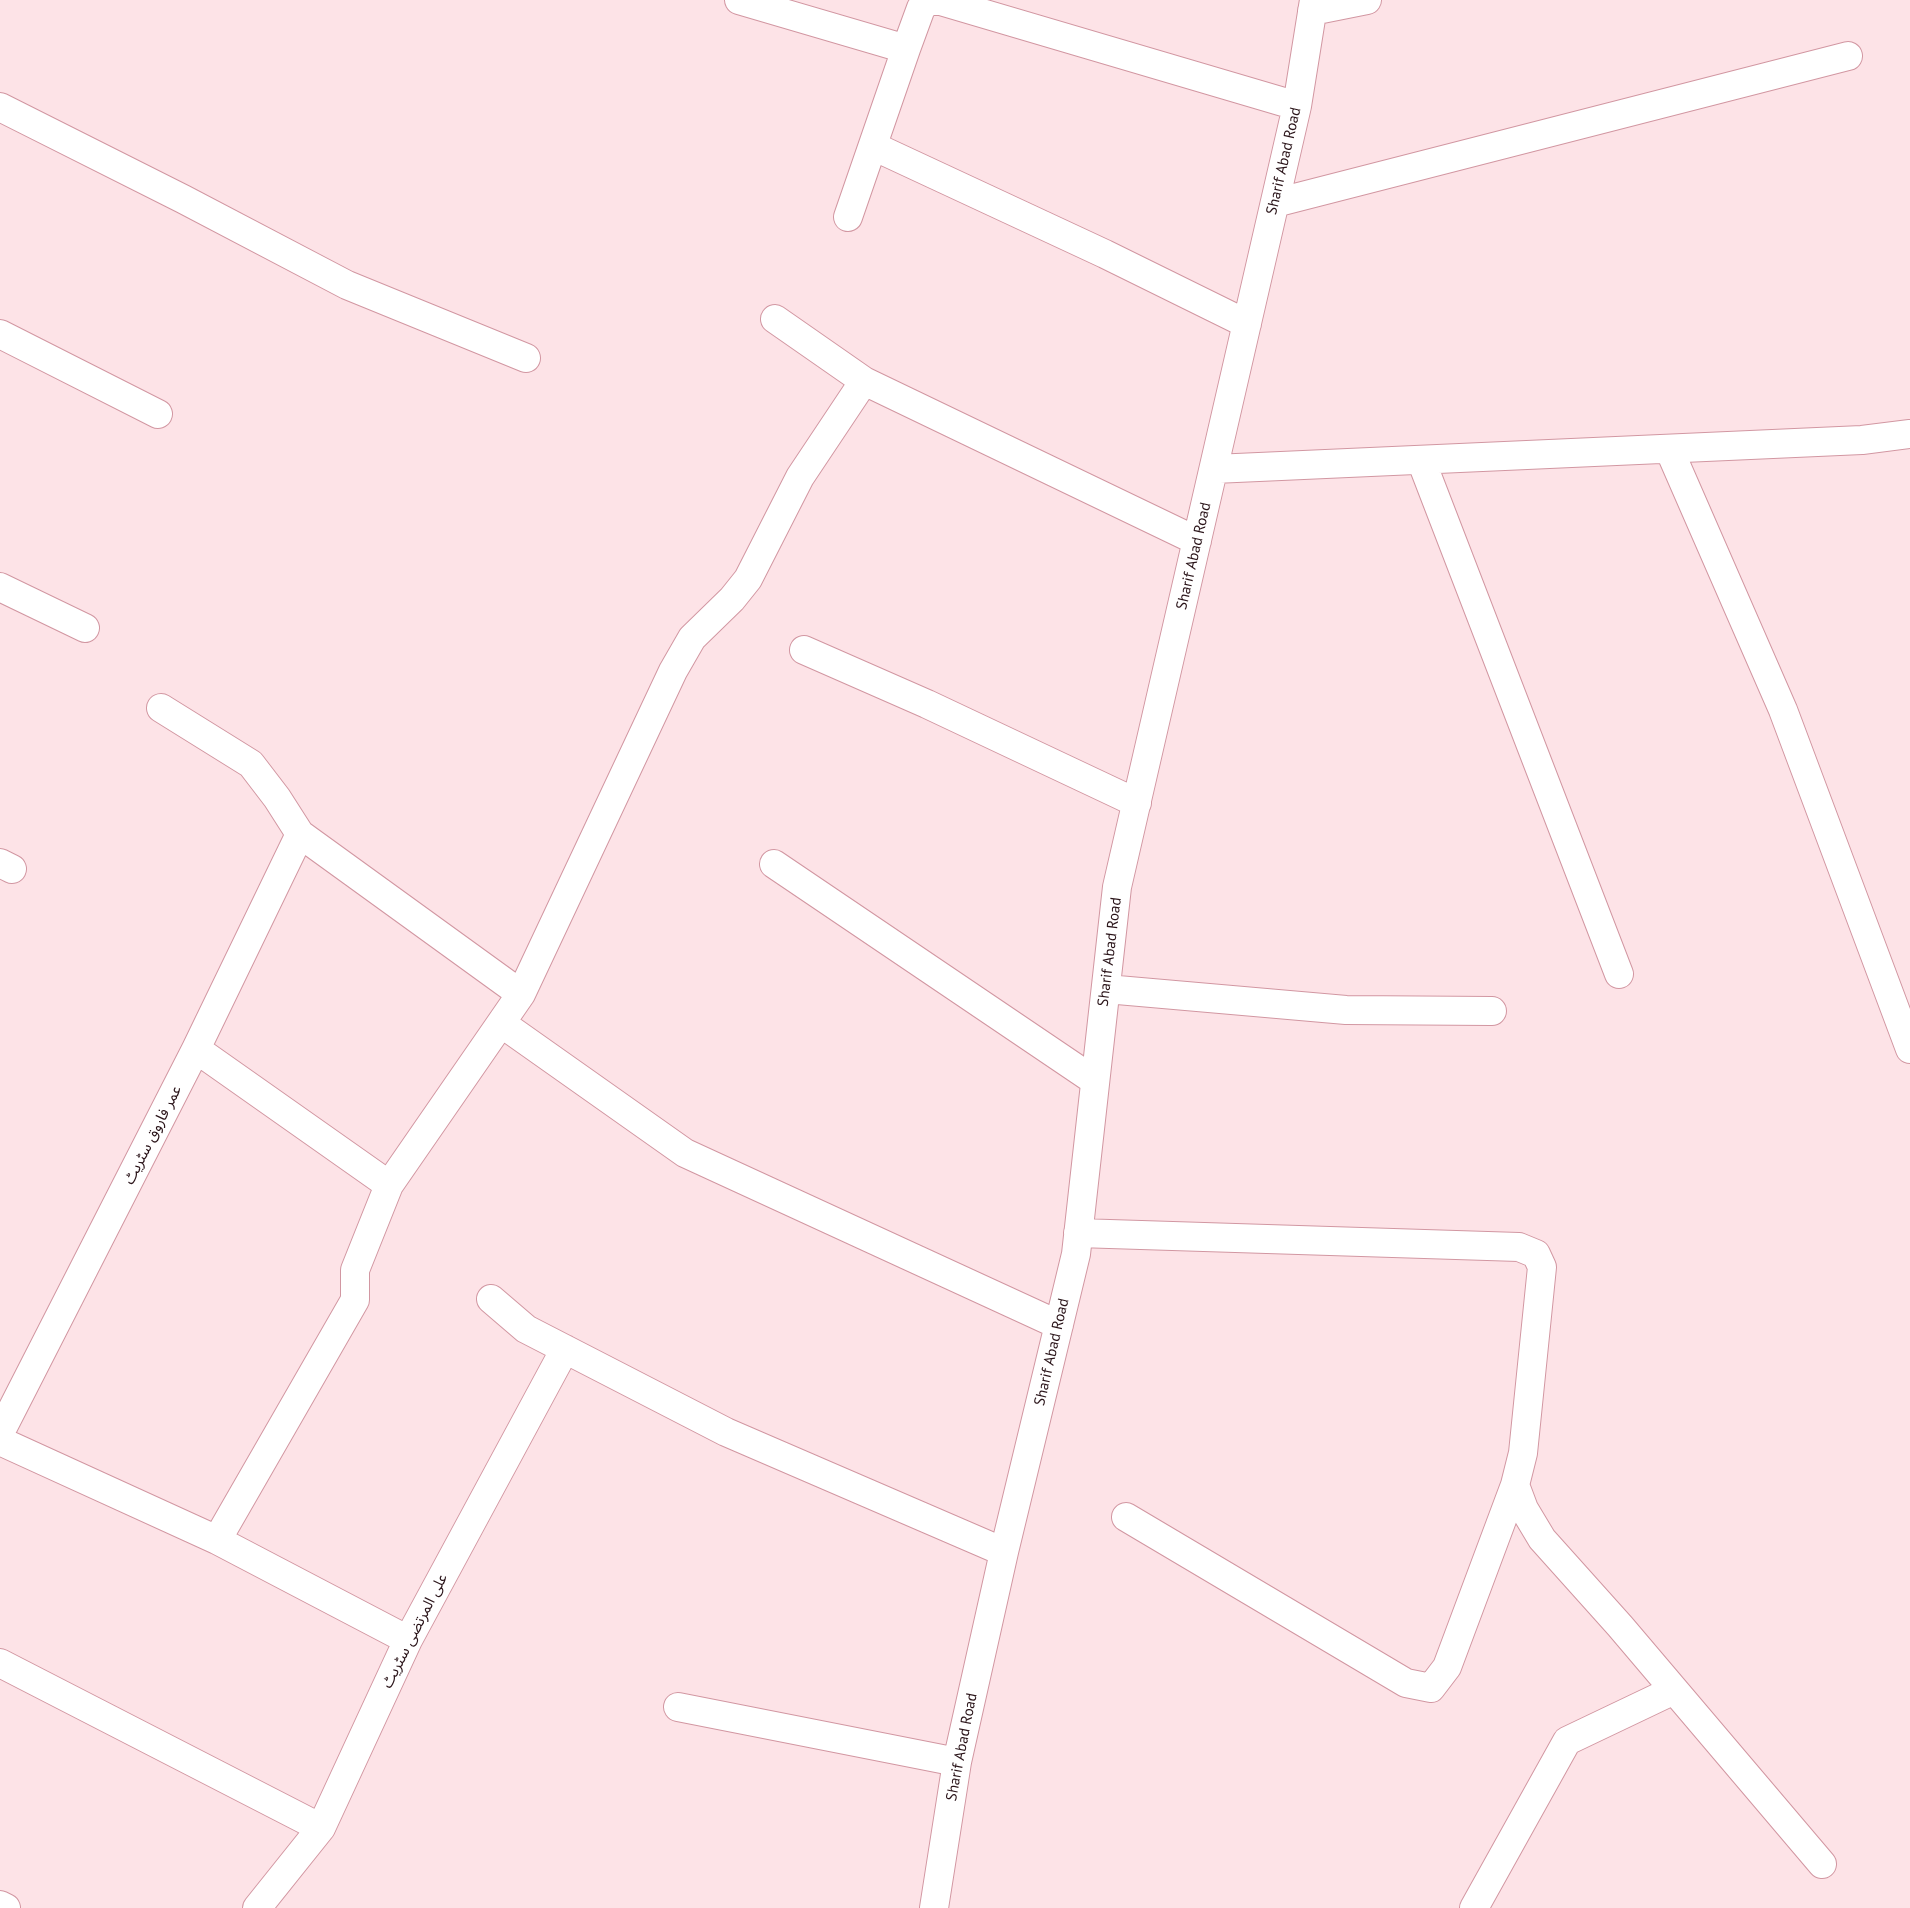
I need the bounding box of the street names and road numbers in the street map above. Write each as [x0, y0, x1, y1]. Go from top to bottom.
street label: Sharif Abad Road [1263, 106, 1305, 216]
street label: Sharif Abad Road [1173, 501, 1215, 611]
street label: Sharif Abad Road [1094, 896, 1126, 1008]
street label: عمر فاروق سٹریٹ [120, 1082, 186, 1188]
street label: Sharif Abad Road [1031, 1297, 1073, 1407]
street label: علی المرتضی سٹریٹ [378, 1571, 452, 1691]
street label: Sharif Abad Road [943, 1691, 981, 1803]

